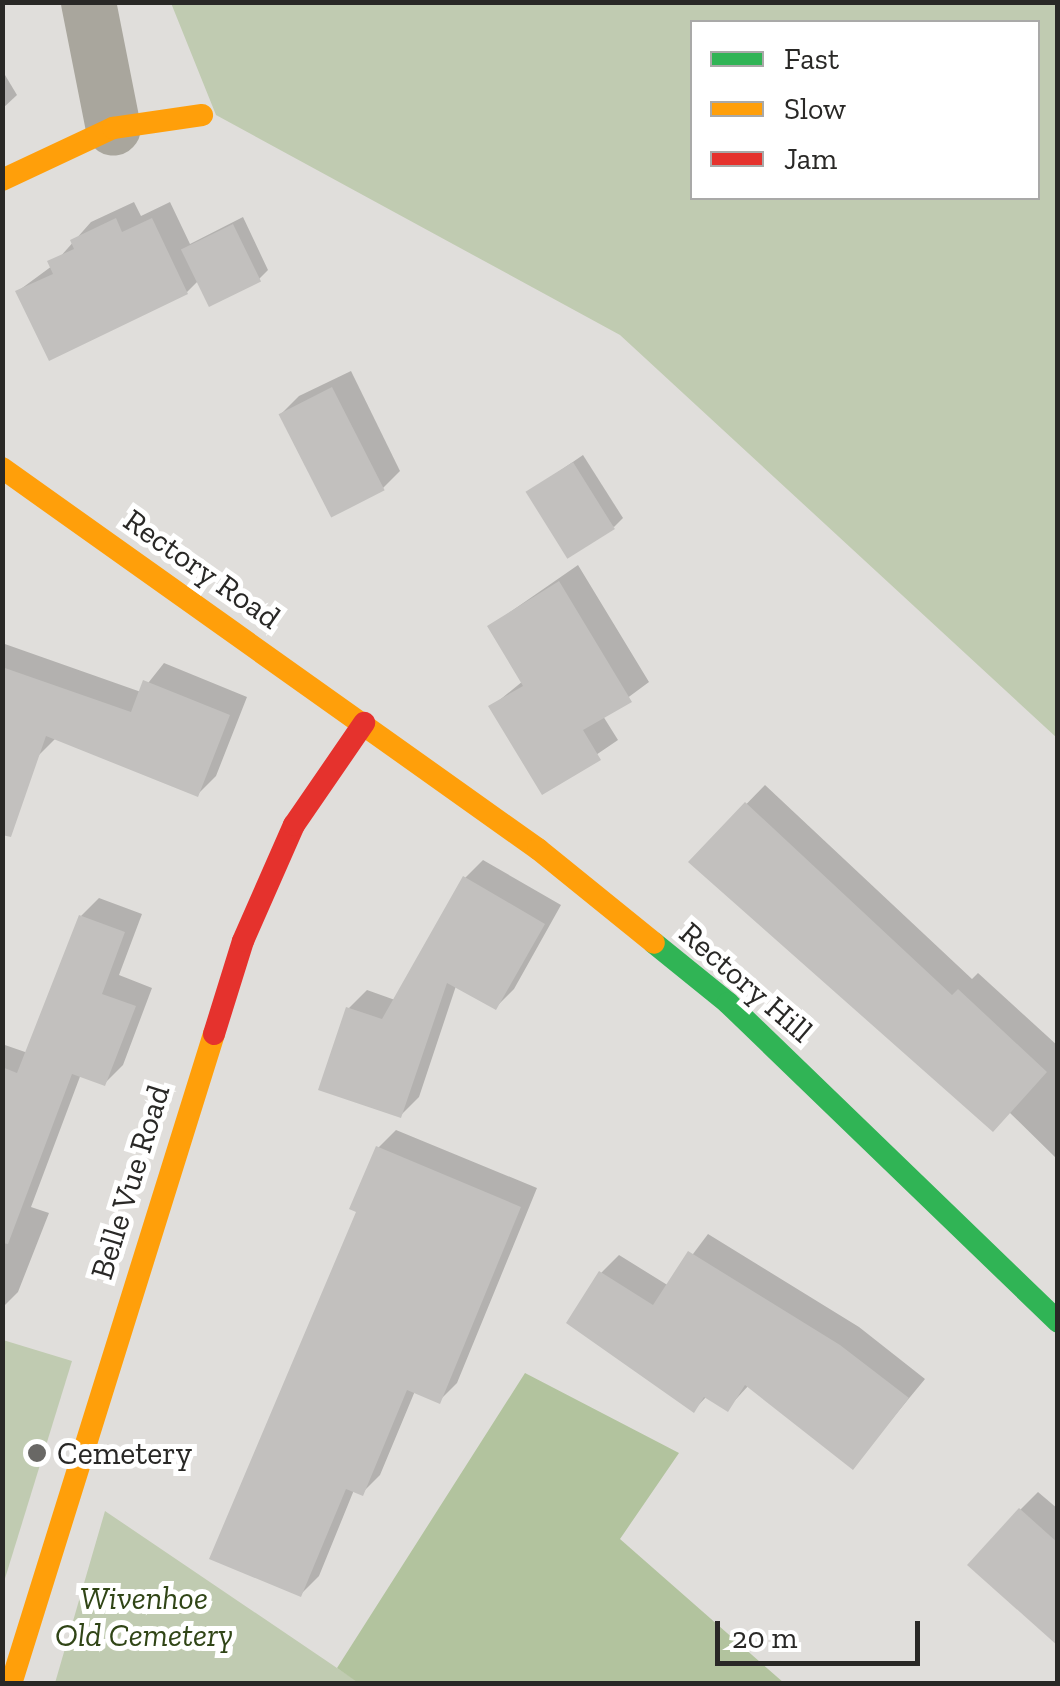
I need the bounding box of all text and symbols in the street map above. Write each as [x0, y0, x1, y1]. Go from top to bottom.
legend [690, 20, 1040, 200]
text: Fast [784, 41, 839, 77]
text: Slow [784, 91, 846, 127]
text: Jam [784, 141, 837, 177]
street label: Rectory Road [116, 501, 288, 637]
street label: Rectory Hill [671, 913, 821, 1051]
street label: Belle Vue Road [82, 1080, 178, 1284]
place label: Cemetery [57, 1434, 192, 1472]
marker: Cemetery [26, 1442, 48, 1464]
park label: Wivenhoe Old Cemetery [55, 1580, 233, 1655]
scale bar [720, 1601, 925, 1663]
text: 20 m [732, 1620, 797, 1656]

